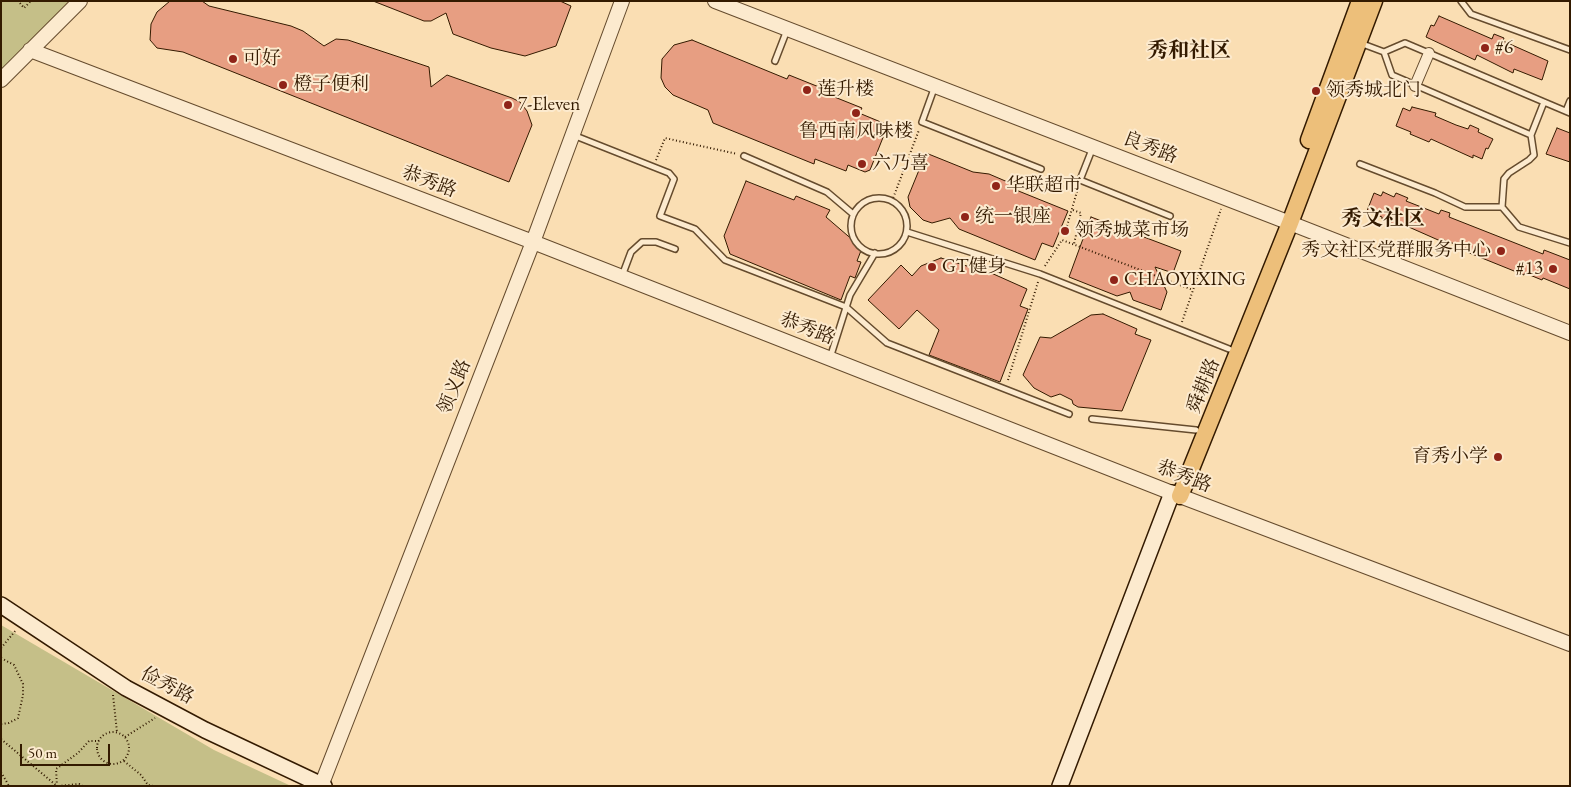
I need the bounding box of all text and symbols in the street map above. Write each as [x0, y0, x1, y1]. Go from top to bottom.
place label: #6 [1495, 37, 1513, 59]
district label: 秀和社区 [1147, 38, 1231, 64]
marker: #6 [1479, 42, 1491, 54]
place label: 可好 [243, 48, 281, 70]
marker: 可好 [227, 53, 239, 65]
place label: 橙子便利 [293, 74, 369, 96]
marker: 橙子便利 [277, 79, 289, 91]
place label: 莲升楼 [817, 79, 874, 101]
place label: 领秀城北门 [1326, 80, 1421, 102]
marker: 莲升楼 [801, 84, 813, 96]
marker: 领秀城北门 [1310, 85, 1322, 97]
place label: 7-Eleven [518, 94, 580, 116]
marker: 7-Eleven [502, 99, 514, 111]
marker: 鲁西南风味楼 [850, 107, 862, 119]
place label: 鲁西南风味楼 [799, 121, 913, 143]
street label: 良秀路 [1119, 127, 1181, 169]
place label: 六乃喜 [872, 153, 929, 175]
marker: 六乃喜 [856, 158, 868, 170]
street label: 恭秀路 [398, 161, 460, 203]
place label: 华联超市 [1006, 175, 1082, 197]
marker: 华联超市 [990, 180, 1002, 192]
place label: 统一银座 [975, 206, 1051, 228]
district label: 秀文社区 [1341, 206, 1425, 232]
marker: 统一银座 [959, 211, 971, 223]
place label: 领秀城菜市场 [1075, 220, 1189, 242]
marker: 领秀城菜市场 [1059, 225, 1071, 237]
place label: 秀文社区党群服务中心 [1301, 240, 1491, 262]
marker: 秀文社区党群服务中心 [1495, 245, 1507, 257]
place label: GT健身 [942, 256, 1007, 278]
place label: #13 [1516, 258, 1543, 280]
marker: GT健身 [926, 261, 938, 273]
marker: #13 [1547, 263, 1559, 275]
place label: CHAOYIXING [1124, 269, 1246, 291]
marker: CHAOYIXING [1108, 274, 1120, 286]
street label: 恭秀路 [776, 308, 838, 350]
street label: 舜耕路 [1183, 355, 1225, 417]
street label: 领义路 [434, 356, 476, 418]
place label: 育秀小学 [1412, 446, 1488, 468]
marker: 育秀小学 [1492, 451, 1504, 463]
street label: 恭秀路 [1153, 456, 1215, 498]
street label: 俭秀路 [136, 663, 198, 709]
scale bar [22, 734, 112, 766]
text: 50 m [28, 743, 57, 762]

